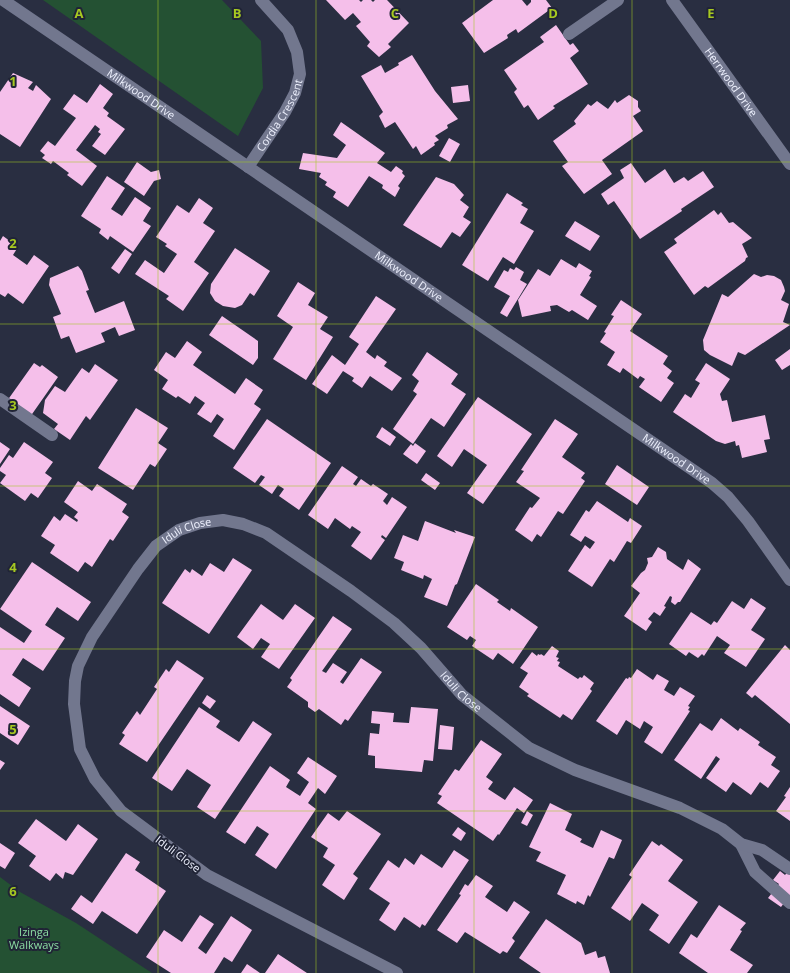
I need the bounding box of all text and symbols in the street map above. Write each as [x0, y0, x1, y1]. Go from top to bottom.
text: A [75, 4, 84, 22]
text: B [233, 4, 242, 22]
text: C [391, 4, 399, 22]
text: D [548, 4, 558, 22]
text: E [707, 4, 715, 22]
street label: Herrwood Drive [701, 44, 761, 119]
street label: Milkwood Drive [104, 65, 178, 122]
text: 1 [9, 72, 17, 90]
street label: Cordia Crescent [253, 77, 305, 154]
text: 2 [9, 234, 17, 252]
street label: Milkwood Drive [372, 247, 446, 305]
text: 3 [9, 396, 17, 414]
street label: Milkwood Drive [640, 430, 714, 487]
street label: Iduli Close [159, 514, 212, 547]
text: 4 [9, 558, 17, 576]
street label: Iduli Close [437, 668, 485, 715]
text: 5 [9, 720, 17, 738]
street label: Iduli Close [153, 832, 204, 875]
text: 6 [9, 882, 17, 900]
park label: Izinga Walkways [9, 924, 59, 952]

